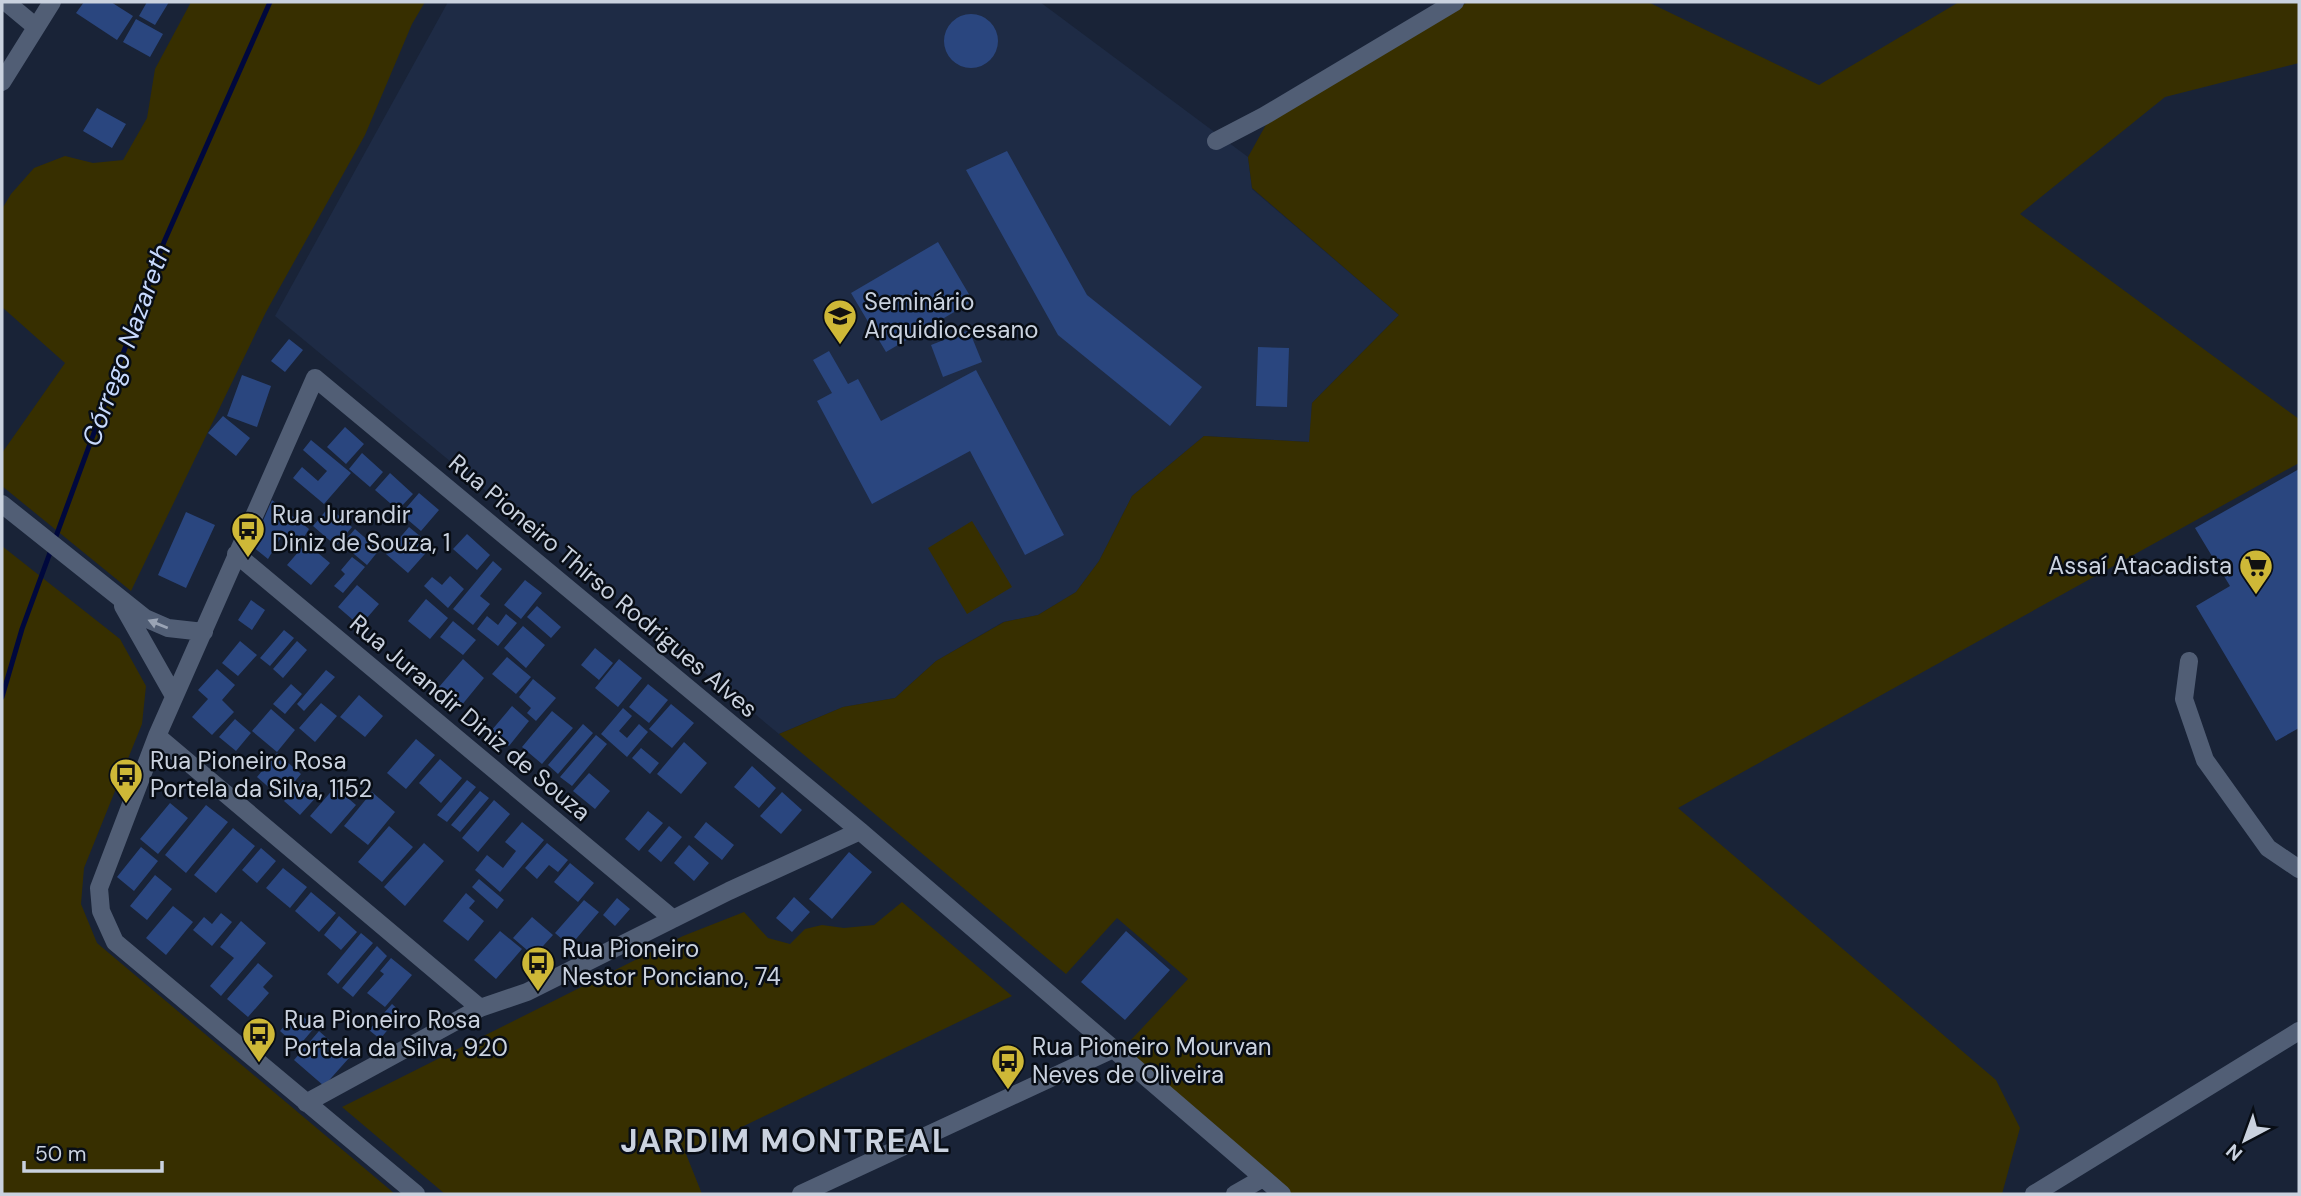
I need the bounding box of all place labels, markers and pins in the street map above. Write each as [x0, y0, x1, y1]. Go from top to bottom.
place label: Seminário Arquidiocesano [864, 286, 1038, 345]
school or university icon: Seminário Arquidiocesano [821, 297, 859, 346]
place label: Rua Jurandir Diniz de Souza, 1 [272, 499, 450, 558]
bus stop icon: Rua Jurandir Diniz de Souza, 1 [229, 510, 267, 559]
supermarket icon: Assaí Atacadista [2237, 547, 2275, 596]
place label: Assaí Atacadista [2048, 550, 2232, 581]
place label: Rua Pioneiro Rosa Portela da Silva, 1152 [150, 745, 372, 804]
bus stop icon: Rua Pioneiro Rosa Portela da Silva, 1152 [107, 756, 145, 805]
place label: Rua Pioneiro Nestor Ponciano, 74 [562, 933, 781, 992]
bus stop icon: Rua Pioneiro Nestor Ponciano, 74 [519, 944, 557, 993]
place label: Rua Pioneiro Rosa Portela da Silva, 920 [284, 1004, 508, 1063]
bus stop icon: Rua Pioneiro Rosa Portela da Silva, 920 [240, 1015, 278, 1064]
place label: Rua Pioneiro Mourvan Neves de Oliveira [1032, 1031, 1272, 1090]
bus stop icon: Rua Pioneiro Mourvan Neves de Oliveira [989, 1042, 1027, 1091]

